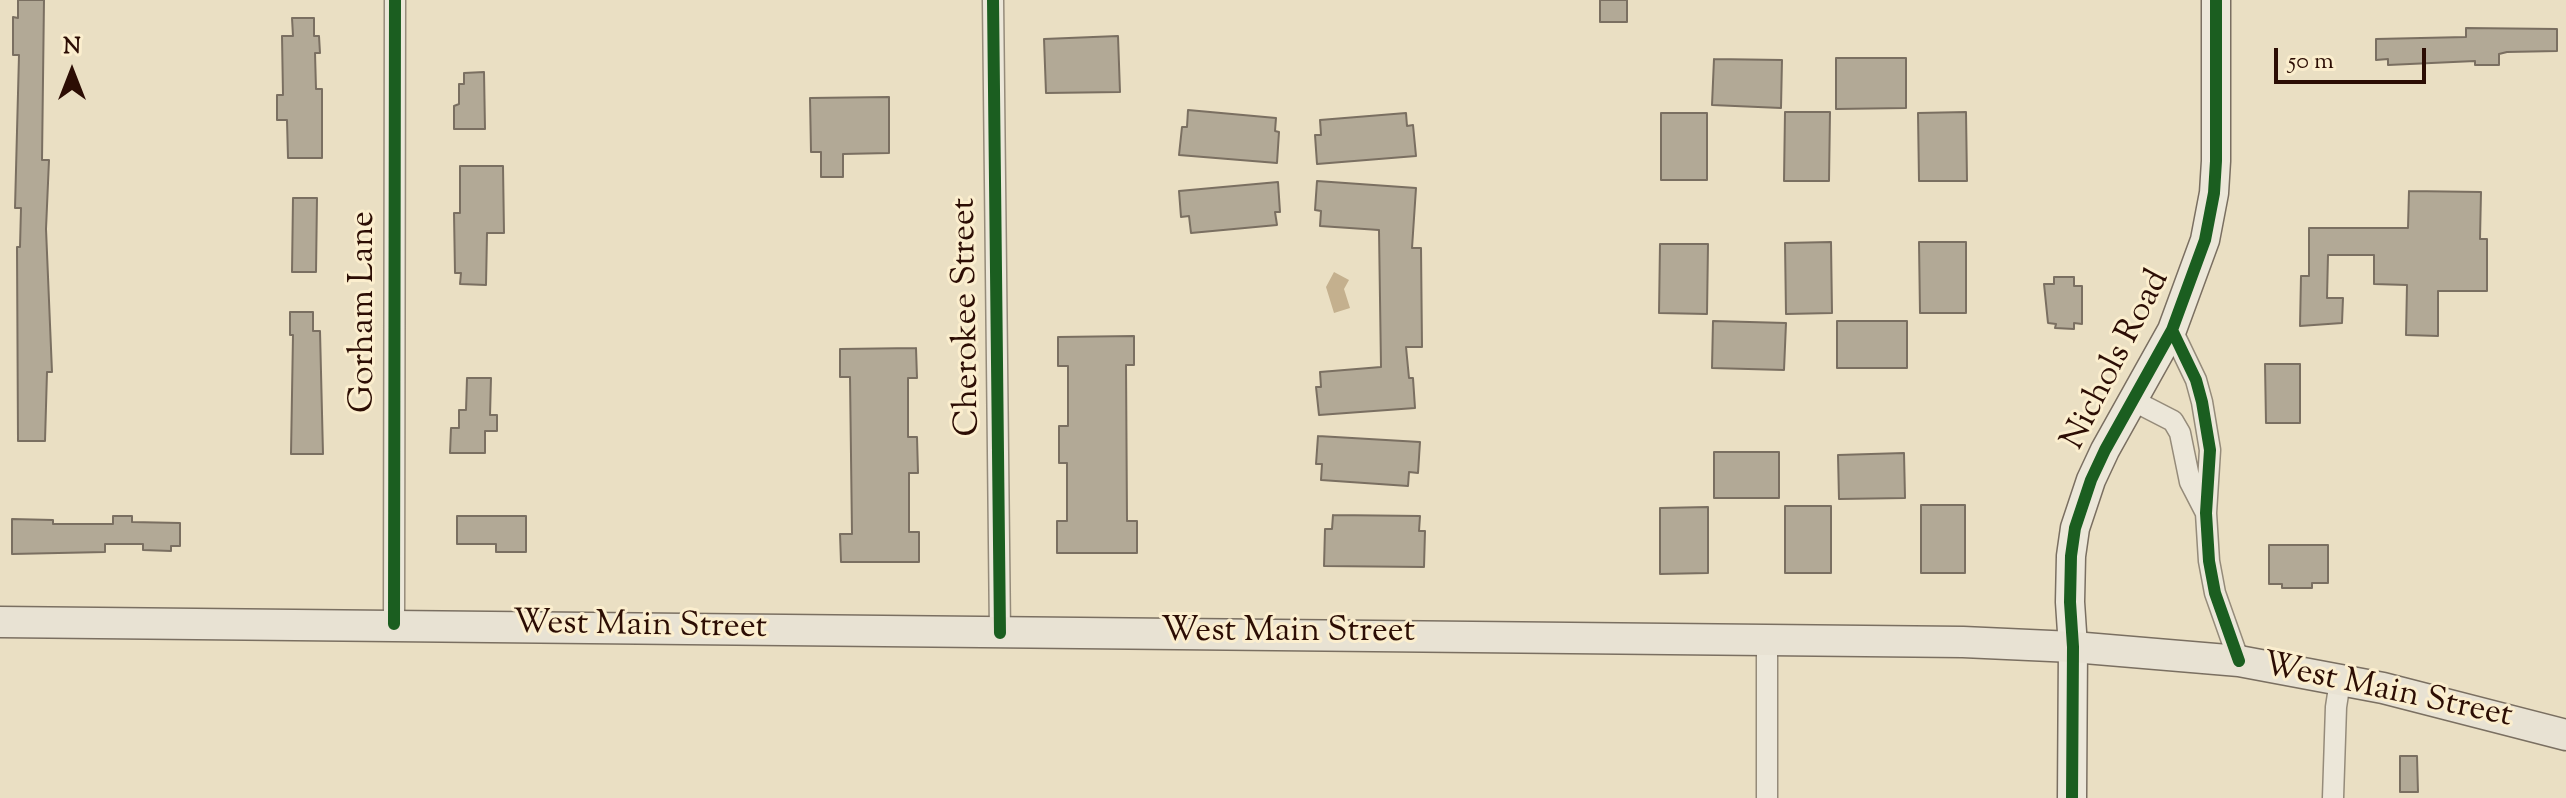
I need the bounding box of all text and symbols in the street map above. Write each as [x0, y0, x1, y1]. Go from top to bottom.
north arrow [32, 32, 112, 112]
text: N [63, 32, 81, 64]
scale bar [2278, 32, 2430, 82]
text: 50 m [2288, 45, 2334, 79]
street label: Cherokee Street [947, 197, 991, 437]
street label: Gorham Lane [346, 211, 386, 413]
street label: Nichols Road [2055, 264, 2181, 458]
street label: West Main Street [513, 605, 767, 651]
street label: West Main Street [1161, 614, 1415, 654]
street label: West Main Street [2258, 647, 2516, 739]

